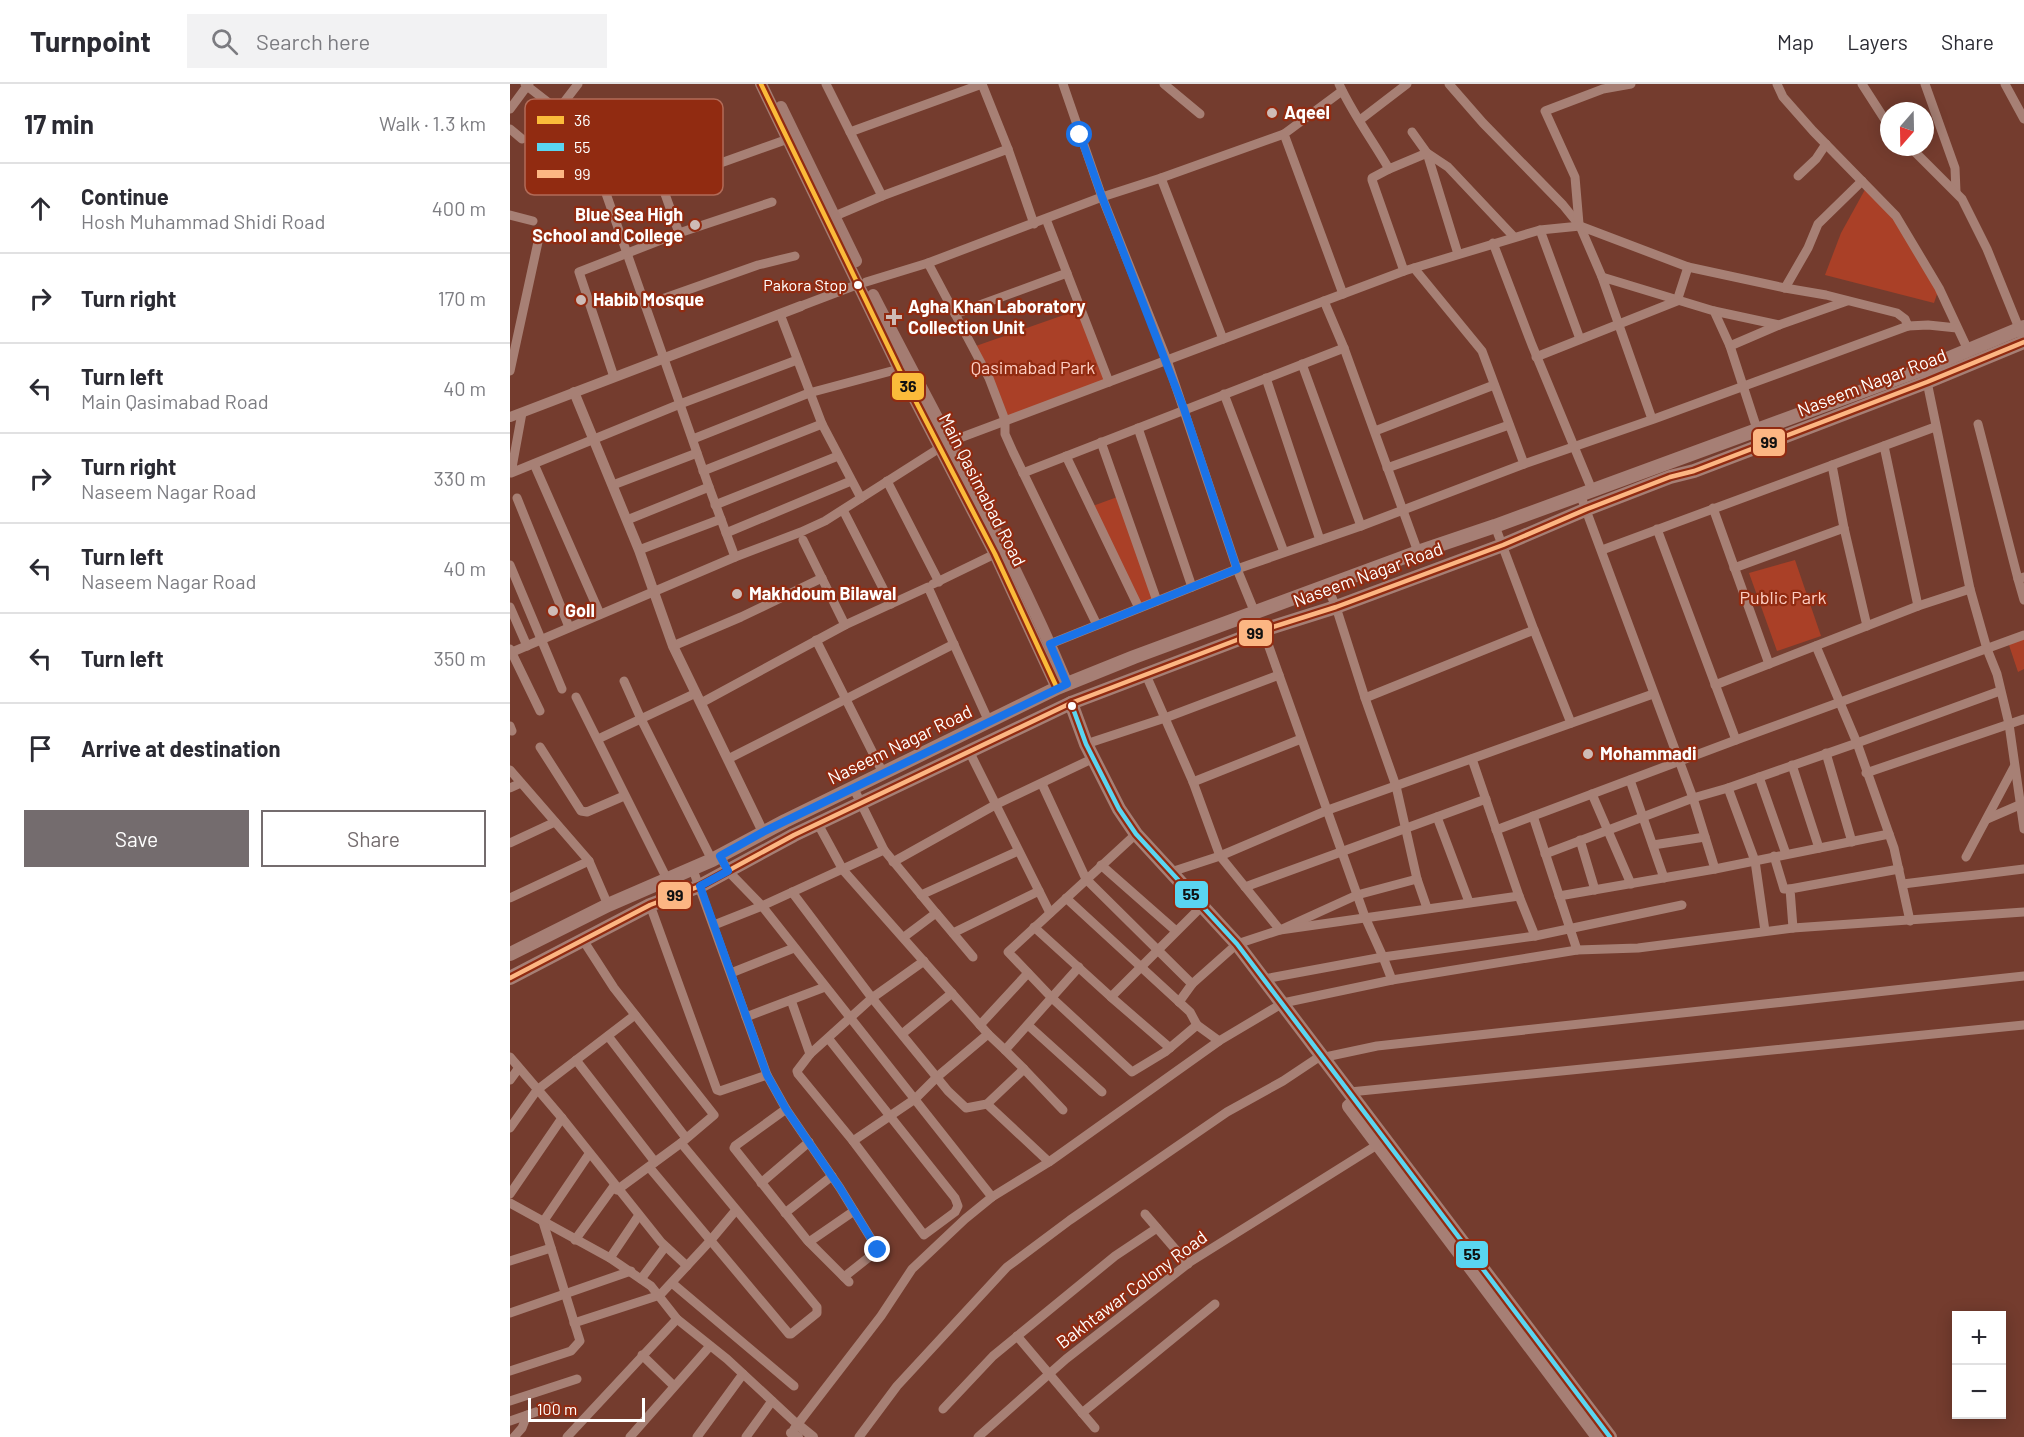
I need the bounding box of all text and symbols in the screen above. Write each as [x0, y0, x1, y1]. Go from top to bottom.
search box [187, 14, 607, 68]
text: Turnpoint [30, 24, 151, 58]
icon: search [208, 25, 241, 58]
text: Search here [256, 28, 370, 54]
text: Map [1777, 29, 1814, 54]
text: Layers [1847, 29, 1908, 54]
text: Share [1941, 29, 1994, 54]
legend [525, 99, 723, 195]
place label: Aqeel [1284, 101, 1330, 123]
north arrow [1880, 102, 1934, 156]
marker: Aqeel [1265, 106, 1279, 120]
text: 17 min [24, 108, 94, 139]
text: 36 [574, 110, 590, 129]
text: Walk · 1.3 km [379, 111, 486, 135]
route start [1066, 121, 1092, 147]
text: 55 [574, 137, 590, 156]
text: 99 [574, 164, 591, 183]
text: Continue [81, 183, 169, 209]
icon: ahead [24, 192, 57, 225]
text: 400 m [432, 196, 486, 220]
place label: Blue Sea High School and College [532, 203, 683, 246]
text: Hosh Muhammad Shidi Road [81, 209, 325, 233]
marker: Blue Sea High School and College [688, 218, 702, 232]
place label: Pakora Stop [763, 275, 847, 294]
marker: Pakora Stop [852, 279, 864, 291]
icon: right [24, 282, 57, 315]
text: Turn right [81, 285, 176, 311]
text: 170 m [438, 286, 486, 310]
place label: Habib Mosque [593, 288, 704, 310]
marker: Habib Mosque [574, 293, 588, 307]
place label: Agha Khan Laboratory Collection Unit [908, 295, 1086, 338]
marker: Agha Khan Laboratory Collection Unit [885, 308, 903, 326]
street label: Naseem Nagar Road [1794, 344, 1949, 421]
park label: Qasimabad Park [971, 356, 1095, 378]
text: Turn left [81, 363, 164, 389]
icon: left [24, 372, 57, 405]
line badge: 36 [891, 372, 925, 401]
text: 40 m [443, 376, 486, 400]
text: 36 [899, 376, 917, 395]
text: Main Qasimabad Road [81, 389, 269, 413]
street label: Main Qasimabad Road [935, 409, 1031, 570]
line badge: 99 [1752, 428, 1786, 457]
text: 99 [1761, 432, 1778, 451]
text: Turn right [81, 453, 176, 479]
icon: right [24, 462, 57, 495]
text: 330 m [434, 466, 486, 490]
text: Naseem Nagar Road [81, 479, 256, 503]
street label: Naseem Nagar Road [1290, 537, 1446, 611]
text: Turn left [81, 543, 164, 569]
icon: left [24, 552, 57, 585]
text: 40 m [443, 556, 486, 580]
text: Naseem Nagar Road [81, 569, 256, 593]
place label: Makhdoum Bilawal [749, 582, 896, 604]
park label: Public Park [1739, 586, 1827, 608]
marker: Makhdoum Bilawal [730, 587, 744, 601]
place label: Goll [565, 599, 595, 621]
marker: Goll [546, 604, 560, 618]
line badge: 99 [1238, 619, 1273, 647]
text: 99 [1247, 623, 1264, 642]
icon: left [24, 642, 57, 675]
text: Turn left [81, 645, 164, 671]
text: 350 m [434, 646, 486, 670]
street label: Naseem Nagar Road [824, 700, 975, 789]
unlabelled marker [1066, 700, 1078, 712]
icon: arrive [24, 732, 57, 765]
text: Arrive at destination [81, 735, 280, 761]
place label: Mohammadi [1600, 742, 1697, 764]
marker: Mohammadi [1581, 747, 1595, 761]
button: Save [24, 810, 249, 867]
button: Share [261, 810, 486, 867]
line badge: 55 [1174, 880, 1209, 909]
line badge: 99 [657, 881, 692, 910]
text: 55 [1182, 884, 1200, 903]
text: 99 [667, 885, 684, 904]
street label: Bakhtawar Colony Road [1052, 1225, 1211, 1353]
route end [864, 1236, 890, 1262]
line badge: 55 [1455, 1240, 1489, 1269]
text: 55 [1463, 1244, 1481, 1263]
map controls [1952, 1311, 2006, 1419]
button: + [1952, 1311, 2006, 1365]
button: − [1952, 1365, 2006, 1419]
scale bar [528, 1395, 645, 1422]
text: 100 m [537, 1399, 577, 1418]

